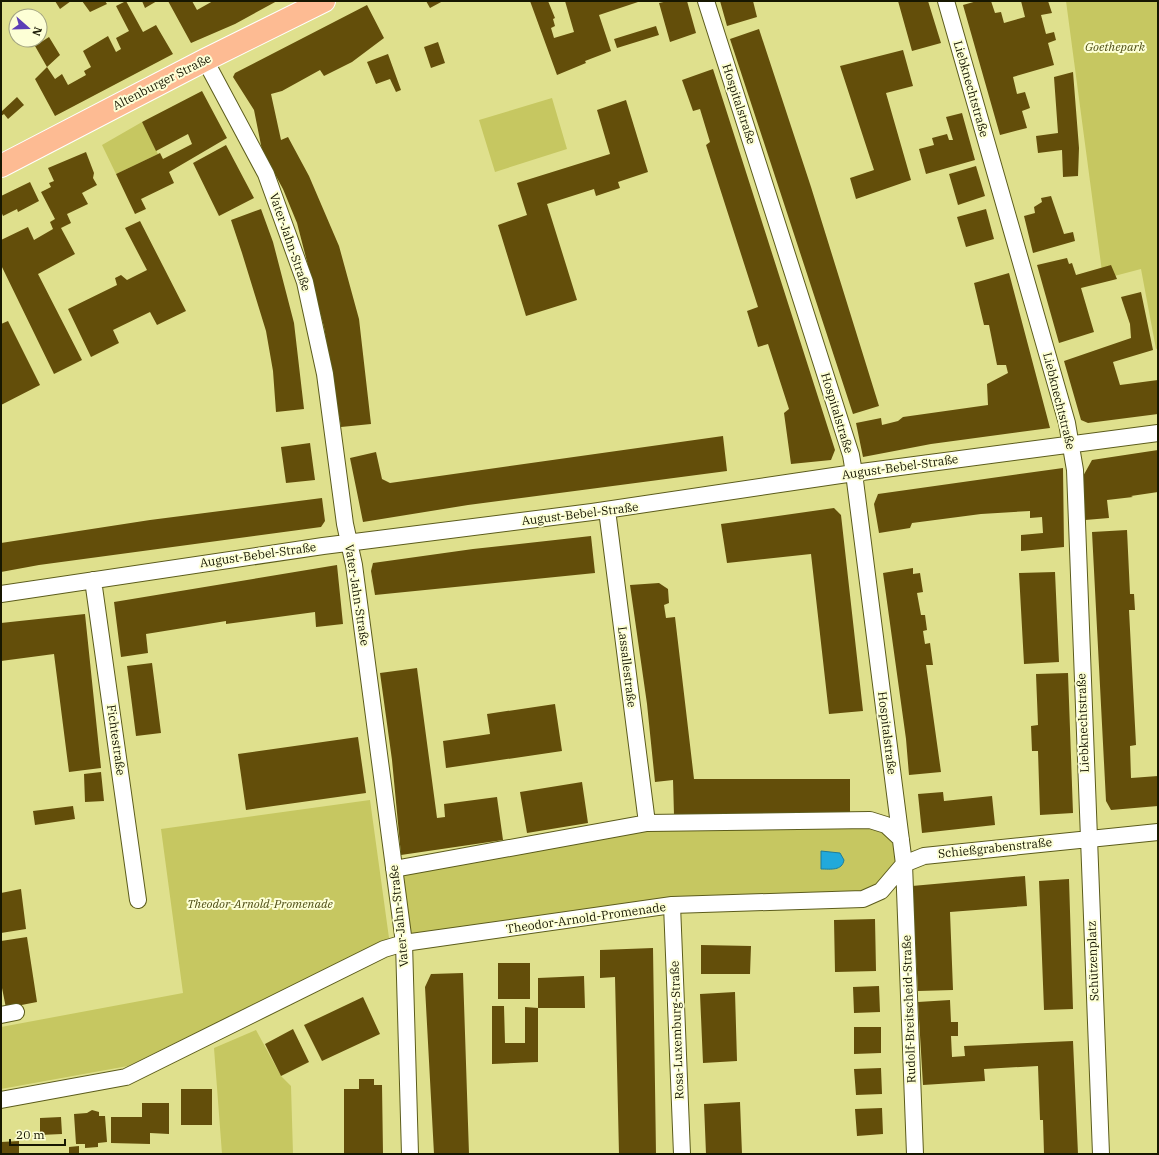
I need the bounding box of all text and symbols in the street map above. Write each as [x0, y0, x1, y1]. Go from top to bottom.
north arrow [8, 8, 48, 48]
text: N [29, 25, 45, 38]
street label: Liebknechtstraße [951, 39, 992, 139]
park label: Goethepark [1085, 39, 1146, 54]
street label: Altenburger Straße [110, 50, 213, 113]
street label: Hospitalstraße [719, 62, 760, 146]
street label: Vater-Jahn-Straße [267, 191, 314, 293]
street label: Liebknechtstraße [1040, 351, 1079, 451]
street label: Hospitalstraße [818, 371, 857, 455]
street label: August-Bebel-Straße [841, 451, 959, 482]
street label: August-Bebel-Straße [521, 499, 639, 528]
street label: August-Bebel-Straße [199, 539, 317, 570]
street label: Vater-Jahn-Straße [342, 543, 373, 647]
street label: Lassallestraße [615, 626, 640, 708]
street label: Liebknechtstraße [1073, 673, 1092, 773]
street label: Hospitalstraße [875, 691, 900, 775]
street label: Fichtestraße [104, 704, 129, 776]
street label: Schießgrabenstraße [937, 834, 1053, 861]
street label: Vater-Jahn-Straße [386, 864, 411, 968]
park label: Theodor-Arnold-Promenade [187, 896, 333, 911]
street label: Theodor-Arnold-Promenade [505, 899, 667, 936]
street label: Schützenplatz [1084, 921, 1101, 1001]
street label: Rudolf-Breitscheid-Straße [898, 935, 919, 1083]
street label: Rosa-Luxemburg-Straße [667, 960, 686, 1100]
scale bar [10, 1121, 65, 1147]
text: 20 m [16, 1127, 45, 1142]

